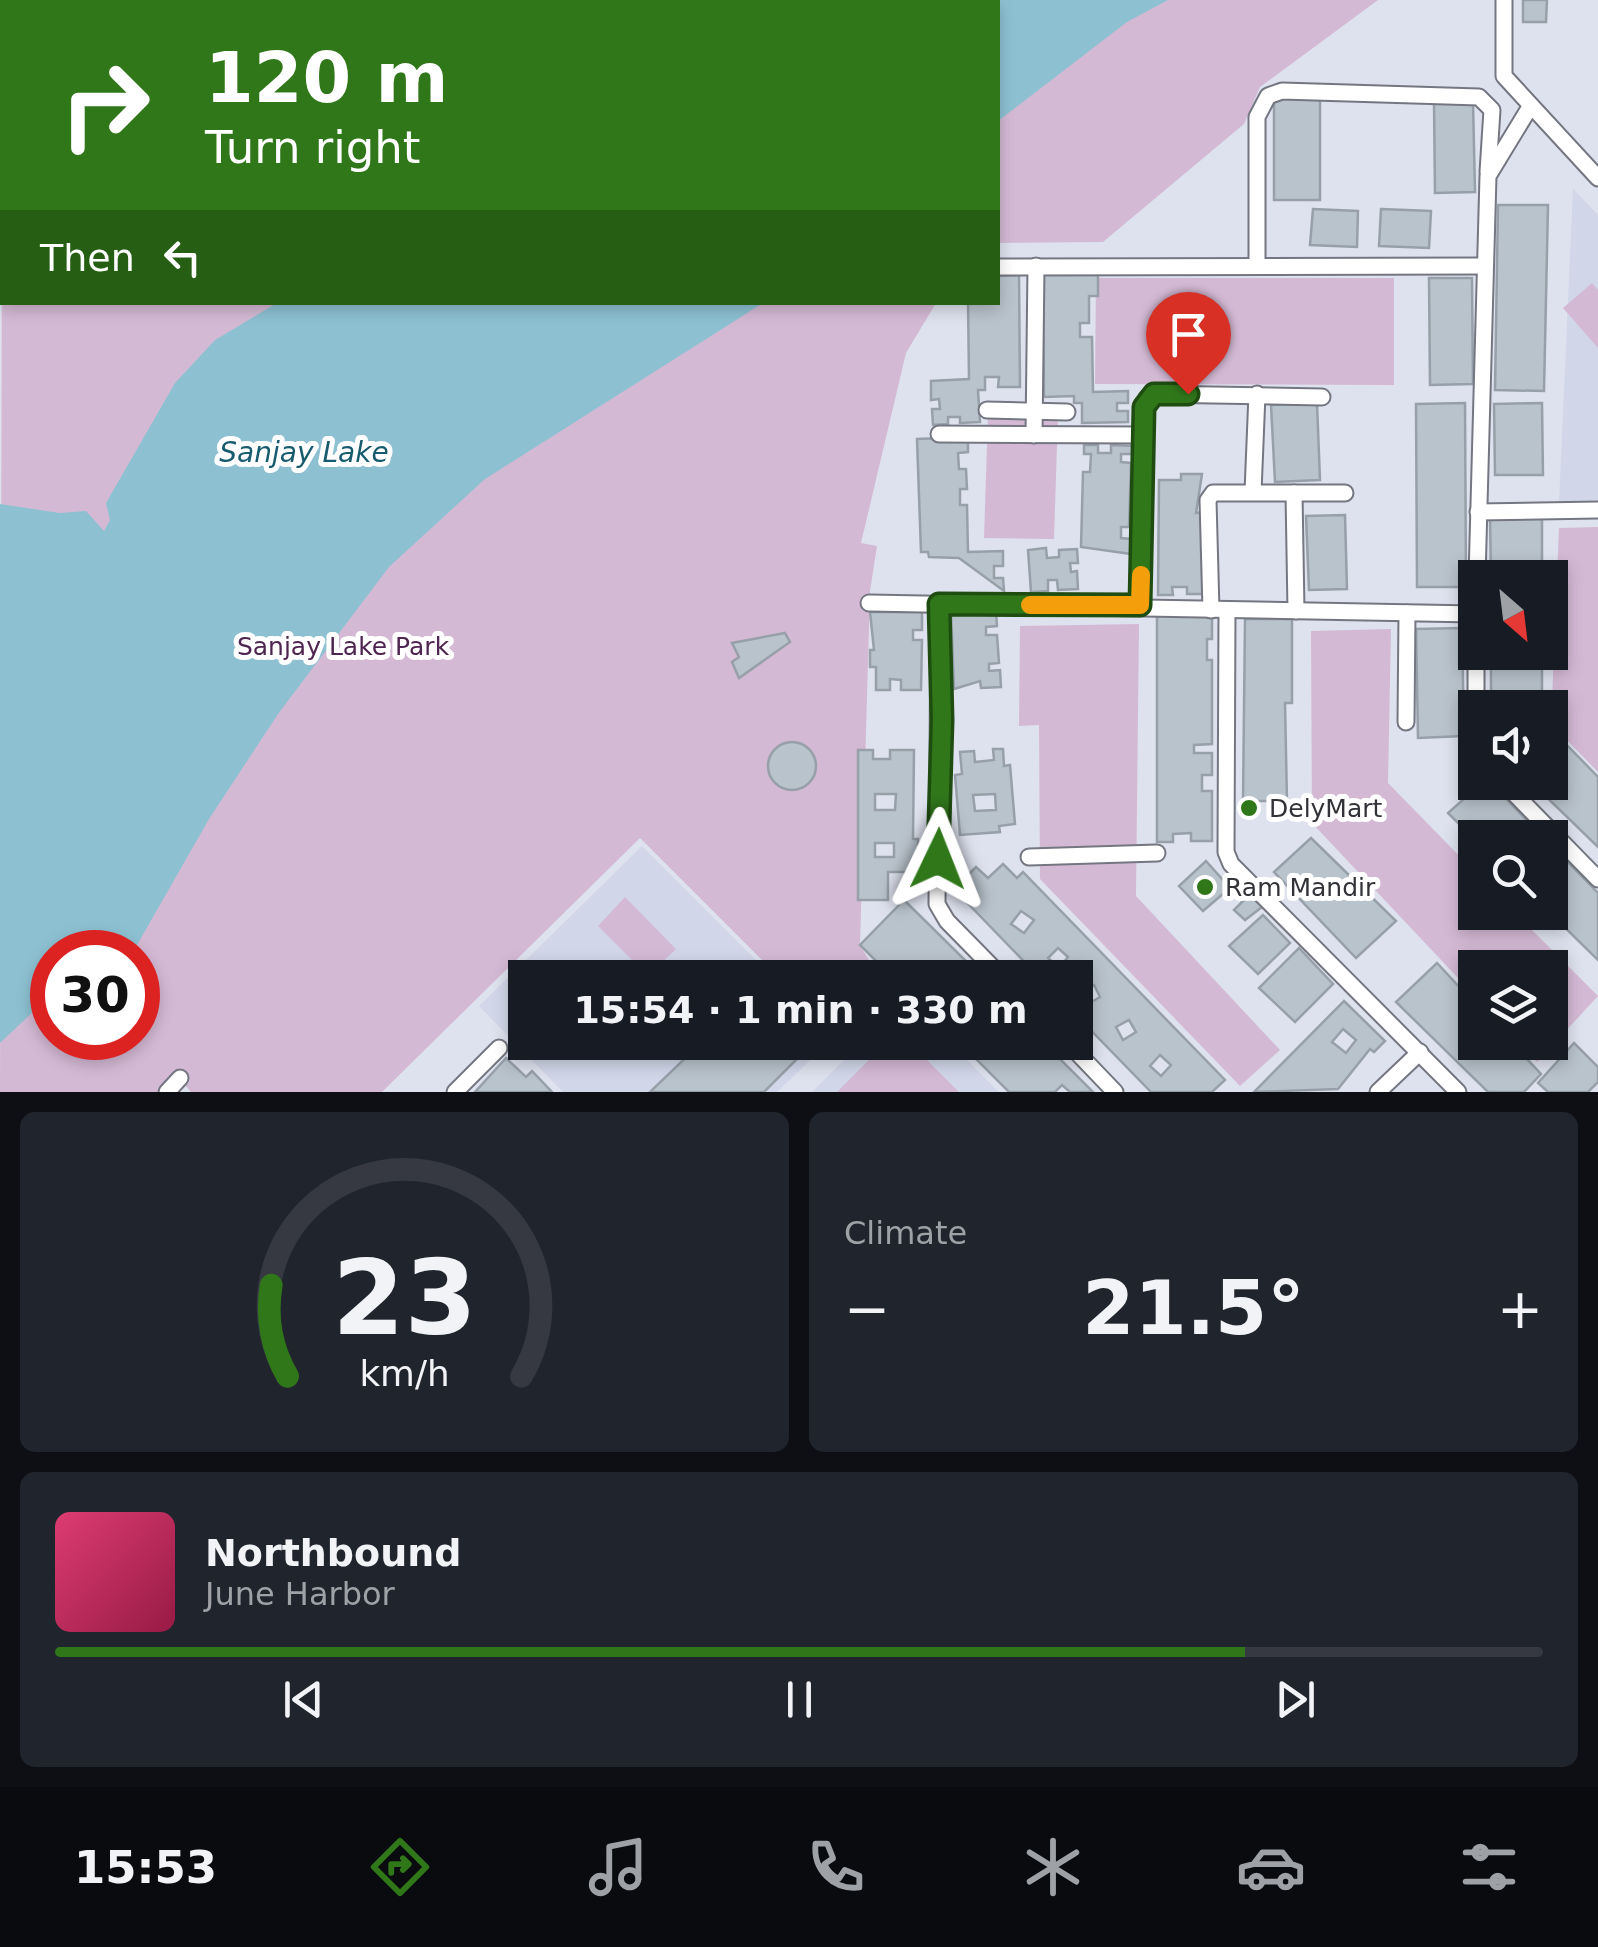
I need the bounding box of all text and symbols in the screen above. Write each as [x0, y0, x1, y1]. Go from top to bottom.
text: 120 m [205, 37, 448, 119]
icon: right [40, 40, 170, 170]
text: Turn right [205, 121, 420, 174]
icon: left [155, 230, 210, 285]
text: Then [40, 236, 135, 280]
pin [1146, 292, 1231, 395]
icon: arrive [1161, 307, 1216, 362]
water label: Sanjay Lake [219, 436, 389, 469]
north arrow [1458, 560, 1568, 670]
map controls [1458, 560, 1568, 1060]
park label: Sanjay Lake Park [237, 632, 450, 661]
button: sound [1458, 690, 1568, 800]
place label: DelyMart [1269, 794, 1383, 823]
marker: DelyMart [1238, 797, 1260, 819]
position arrow [886, 807, 990, 911]
button: search [1458, 820, 1568, 930]
place label: Ram Mandir [1225, 873, 1376, 902]
marker: Ram Mandir [1194, 876, 1216, 898]
speed limit sign: 30 [30, 930, 160, 1060]
button: layers [1458, 950, 1568, 1060]
text: 15:54 · 1 min · 330 m [573, 988, 1028, 1032]
text: Climate [844, 1214, 967, 1252]
text: 23 [332, 1237, 477, 1359]
text: 21.5° [1082, 1264, 1305, 1352]
text: − [844, 1277, 890, 1341]
text: + [1497, 1277, 1543, 1341]
text: km/h [359, 1353, 450, 1394]
text: Northbound [205, 1531, 461, 1575]
text: June Harbor [205, 1575, 395, 1613]
icon: previous [276, 1672, 331, 1727]
icon: pause [772, 1672, 827, 1727]
icon: next [1268, 1672, 1323, 1727]
icon: directions [365, 1832, 435, 1902]
icon: music [583, 1832, 653, 1902]
icon: phone [801, 1832, 871, 1902]
icon: climate [1018, 1832, 1088, 1902]
icon: car [1236, 1832, 1306, 1902]
icon: filters [1454, 1832, 1524, 1902]
text: 15:53 [74, 1841, 217, 1894]

